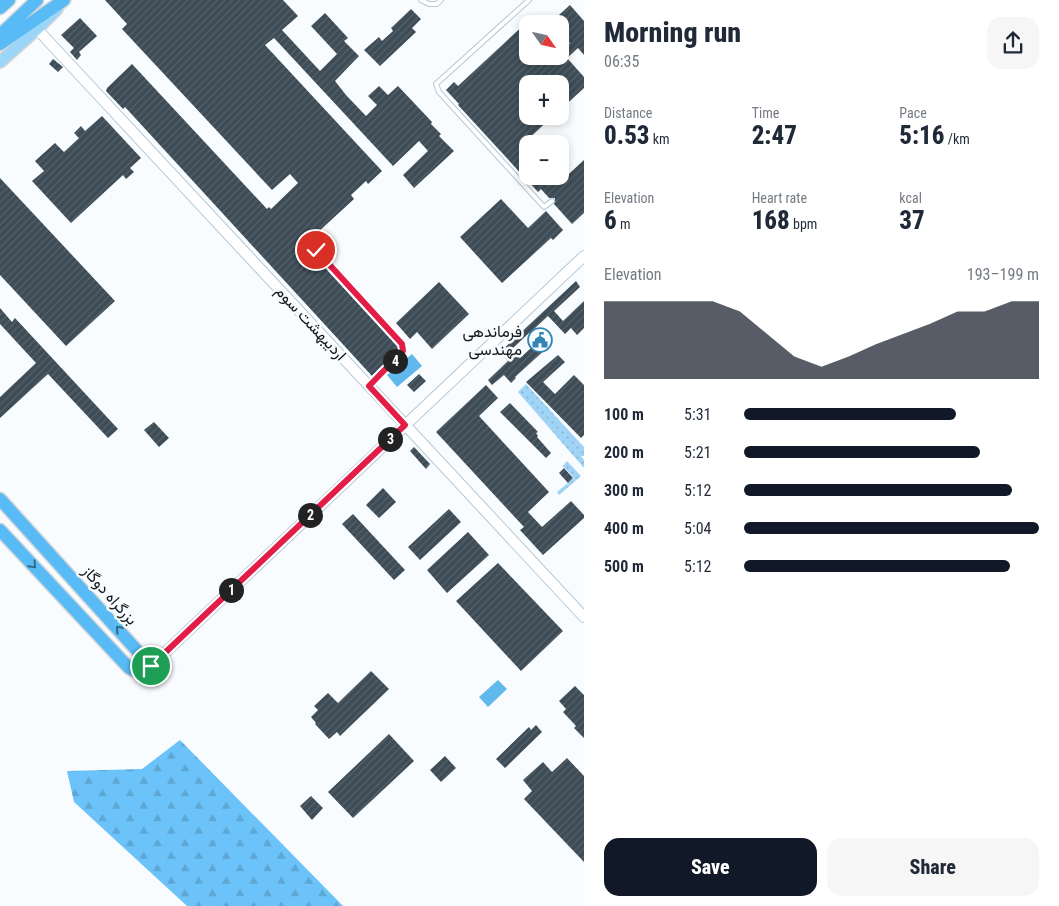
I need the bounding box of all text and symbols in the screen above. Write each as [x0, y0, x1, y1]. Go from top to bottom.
north arrow [519, 15, 569, 65]
map controls [519, 15, 569, 185]
text: Morning run [604, 16, 741, 49]
button: share [987, 17, 1039, 69]
text: 06:35 [604, 52, 639, 71]
button: + [519, 75, 569, 125]
text: Distance [604, 105, 652, 121]
text: Time [752, 105, 779, 121]
text: Pace [899, 105, 927, 121]
text: 0.53 [604, 121, 650, 150]
text: 2:47 [752, 121, 797, 150]
text: 5:16 [899, 121, 945, 150]
text: km [650, 131, 670, 147]
text: /km [945, 131, 970, 147]
button: − [519, 135, 569, 185]
text: Elevation [604, 190, 654, 206]
text: Heart rate [752, 190, 807, 206]
text: kcal [899, 190, 922, 206]
text: 6 [604, 206, 617, 235]
text: 168 [752, 206, 790, 235]
text: 37 [899, 206, 925, 235]
text: m [617, 216, 630, 232]
text: bpm [790, 216, 817, 232]
pin [295, 229, 337, 271]
icon: check [302, 236, 330, 264]
text: Elevation [604, 265, 662, 284]
text: 193–199 m [967, 265, 1039, 284]
street label: اردیبهشت سوم [271, 282, 350, 365]
place label: فرماندهی مهندسی [462, 322, 522, 360]
public building icon: فرماندهی مهندسی [527, 327, 553, 353]
pin: 4 [382, 348, 408, 374]
text: 4 [392, 353, 399, 369]
text: 100 m [604, 405, 644, 424]
text: 5:31 [684, 405, 711, 424]
pin: 3 [378, 426, 402, 452]
text: 3 [387, 431, 394, 447]
text: 200 m [604, 443, 644, 462]
text: 5:21 [684, 443, 711, 462]
text: 300 m [604, 481, 644, 500]
text: 5:12 [684, 481, 711, 500]
pin: 2 [298, 502, 322, 528]
text: 2 [307, 507, 314, 523]
text: 400 m [604, 519, 644, 538]
text: 5:04 [684, 519, 711, 538]
text: 500 m [604, 557, 644, 576]
text: 5:12 [684, 557, 711, 576]
one-way arrow [27, 560, 36, 569]
street label: بزرگراه دوگاز [77, 561, 142, 629]
pin: 1 [218, 578, 244, 602]
text: 1 [228, 582, 235, 598]
one-way arrow [115, 626, 124, 635]
pin [130, 645, 172, 687]
icon: arrive [137, 652, 165, 680]
button: Save [604, 838, 817, 896]
button: Share [827, 838, 1039, 896]

